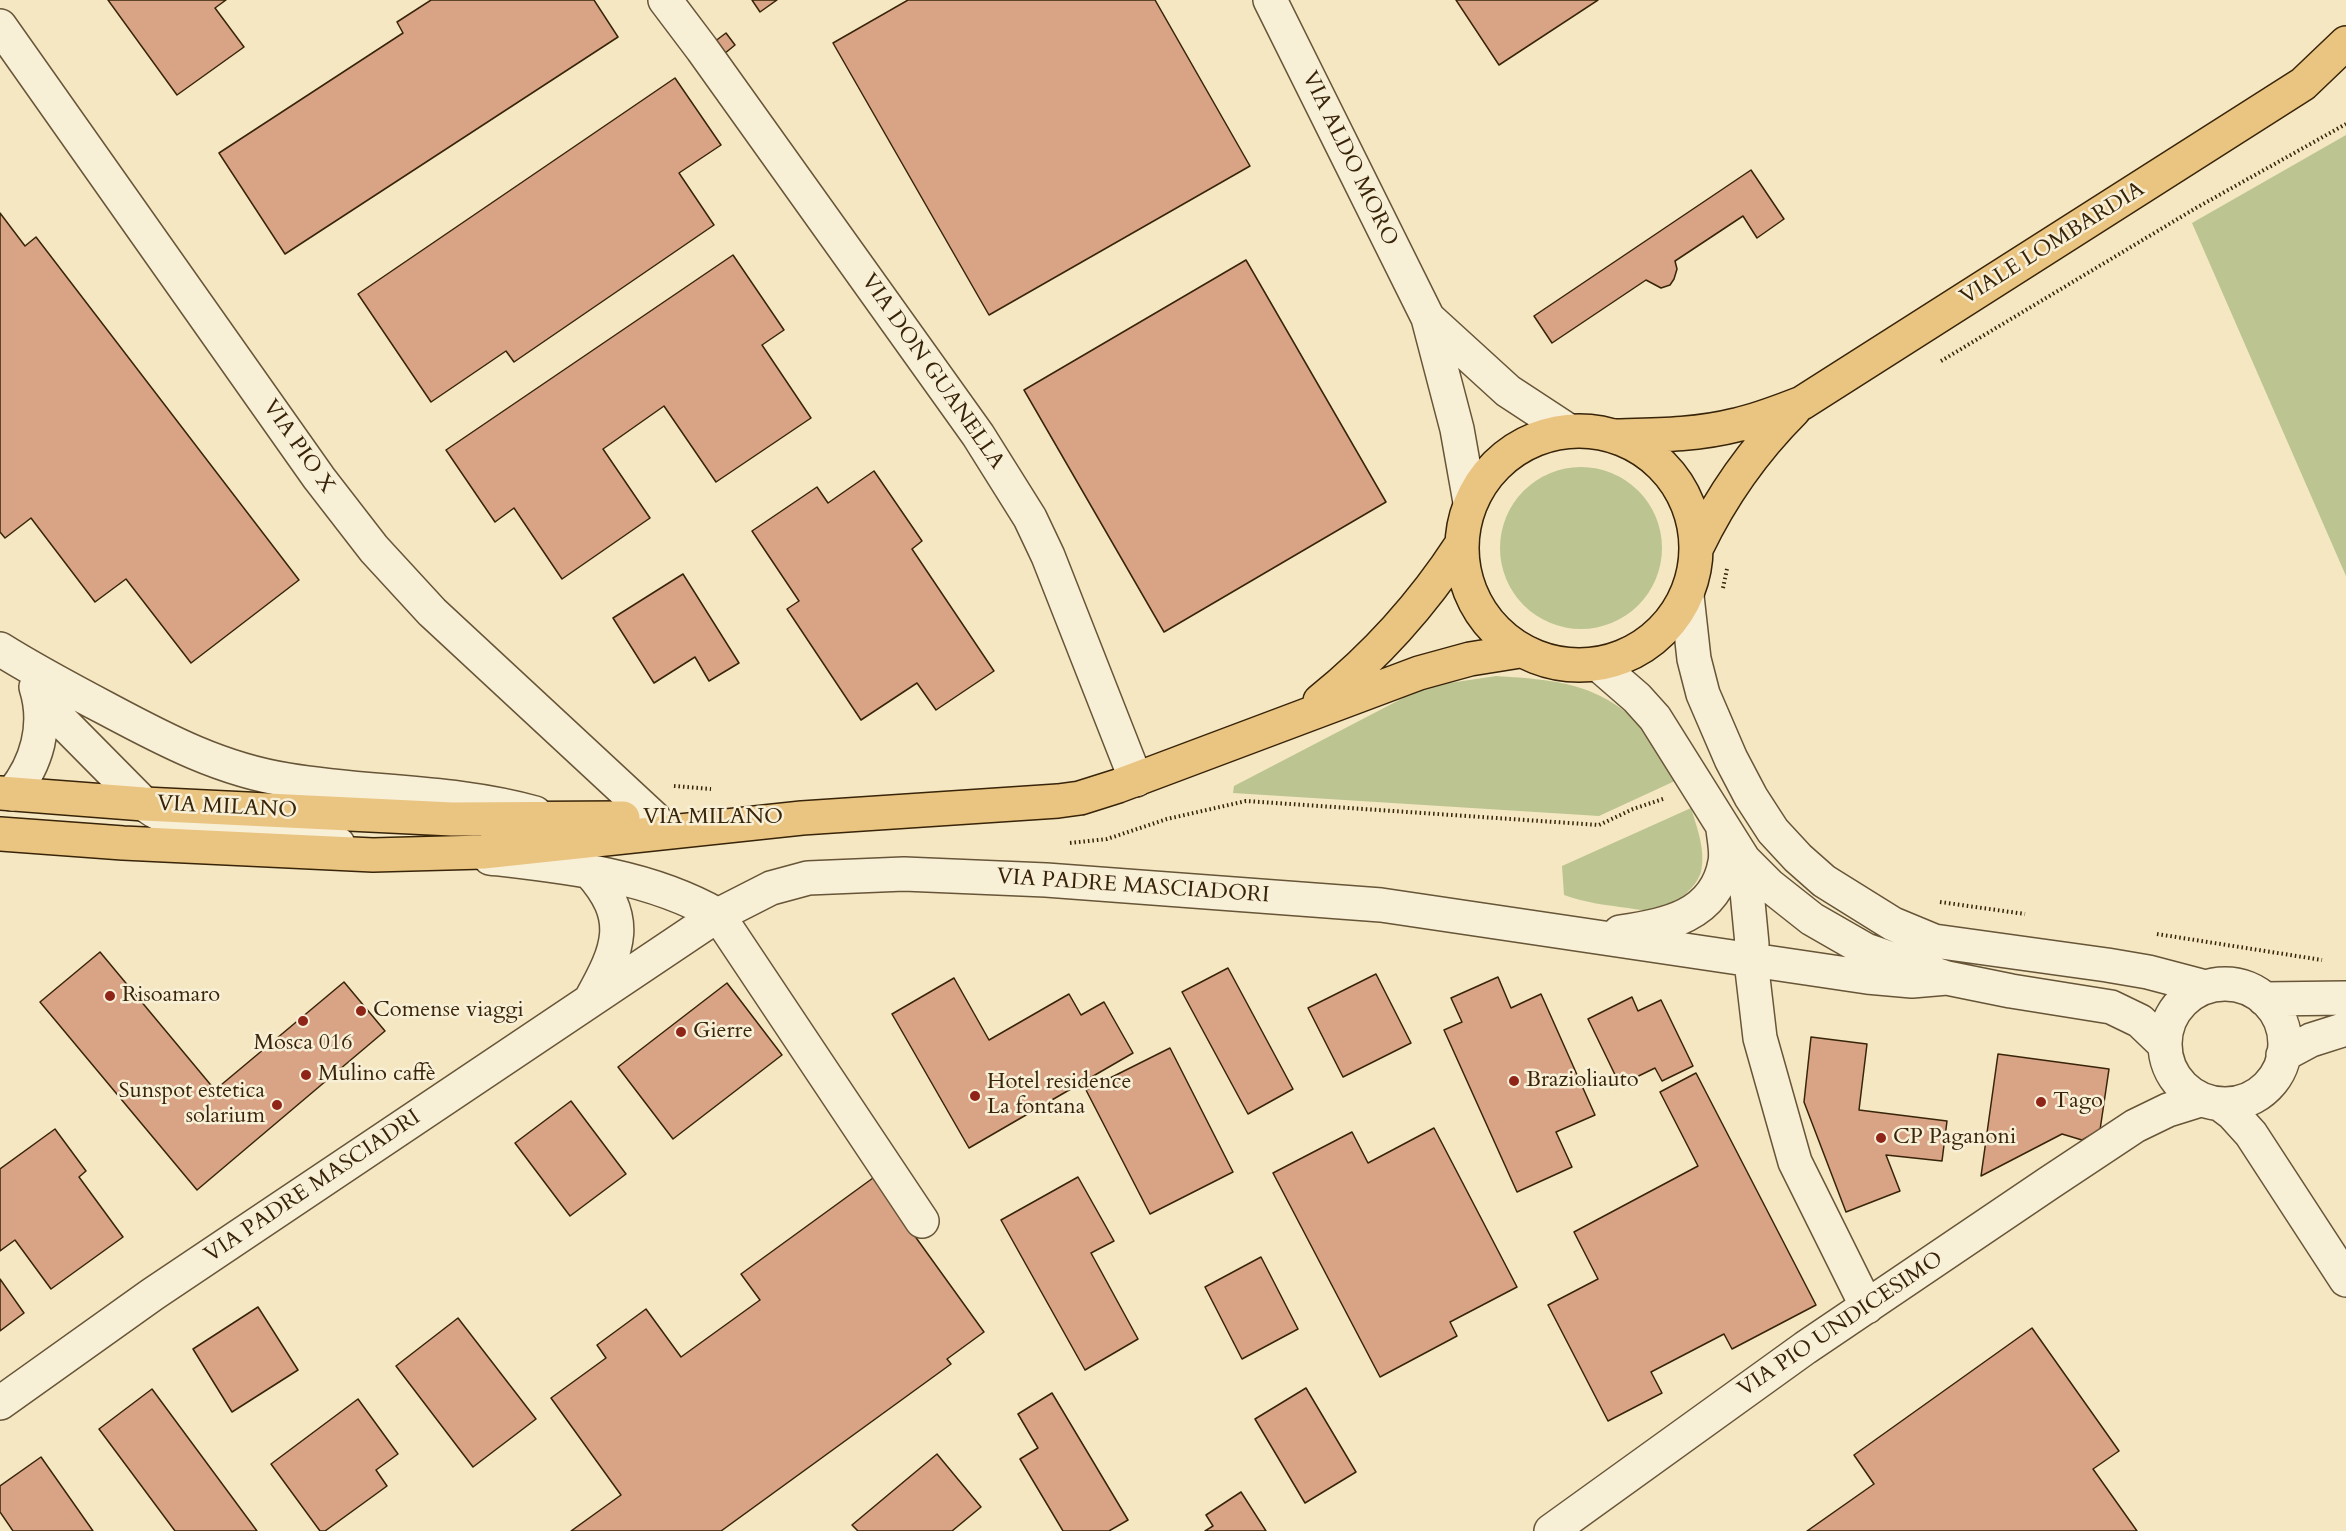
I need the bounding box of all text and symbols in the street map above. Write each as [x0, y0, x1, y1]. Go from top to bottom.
street label: VIA ALDO MORO [1295, 67, 1403, 251]
street label: VIALE LOMBARDIA [1956, 177, 2150, 311]
street label: VIA DON GUANELLA [855, 269, 1009, 475]
street label: VIA PIO X [256, 395, 340, 499]
street label: VIA MILANO [156, 791, 298, 825]
street label: VIA MILANO [643, 805, 783, 831]
street label: VIA PADRE MASCIADORI [996, 864, 1270, 910]
place label: Risoamaro [122, 983, 220, 1009]
marker: Risoamaro [103, 989, 117, 1003]
place label: Comense viaggi [373, 998, 524, 1024]
marker: Comense viaggi [354, 1004, 368, 1018]
marker: Mosca 016 [296, 1014, 310, 1028]
place label: Gierre [693, 1019, 753, 1045]
marker: Gierre [674, 1025, 688, 1039]
place label: Mosca 016 [253, 1031, 353, 1057]
place label: Mulino caffè [318, 1062, 436, 1088]
marker: Mulino caffè [299, 1068, 313, 1082]
place label: Brazioliauto [1526, 1068, 1639, 1094]
place label: Hotel residence La fontana [987, 1070, 1132, 1122]
marker: Brazioliauto [1507, 1074, 1521, 1088]
place label: Sunspot estetica solarium [119, 1079, 265, 1130]
marker: Hotel residence La fontana [968, 1089, 982, 1103]
place label: Tago [2053, 1089, 2103, 1115]
marker: Tago [2034, 1095, 2048, 1109]
marker: Sunspot estetica solarium [270, 1098, 284, 1112]
street label: VIA PADRE MASCIADRI [200, 1105, 426, 1269]
place label: CP Paganoni [1893, 1125, 2016, 1151]
marker: CP Paganoni [1874, 1131, 1888, 1145]
street label: VIA PIO UNDICESIMO [1734, 1247, 1948, 1403]

